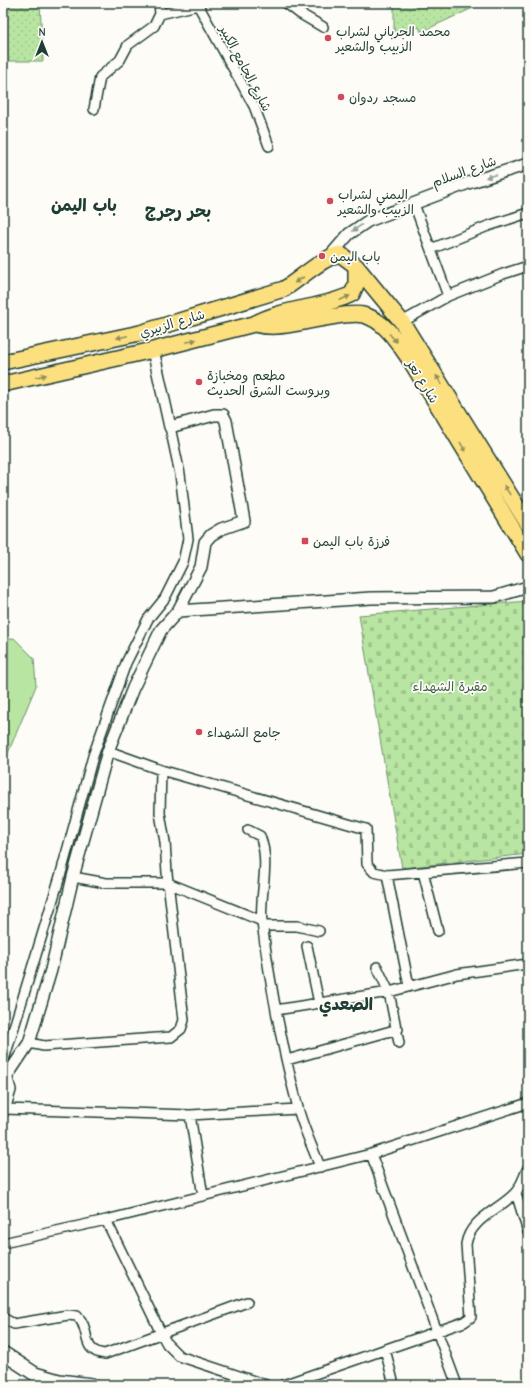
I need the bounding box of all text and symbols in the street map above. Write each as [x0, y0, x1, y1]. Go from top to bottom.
north arrow [22, 22, 62, 62]
street label: شارع الجامع الكبير [214, 22, 274, 115]
place label: محمد الجرباني لشراب الزبيب والشعير [335, 24, 450, 55]
text: N [38, 26, 46, 39]
marker: محمد الجرباني لشراب الزبيب والشعير [323, 33, 333, 43]
place label: مسجد ردوان [349, 90, 416, 106]
marker: مسجد ردوان [336, 92, 346, 102]
street label: شارع السلام [430, 153, 499, 193]
one-way arrow [485, 173, 497, 179]
place label: اليمني لشراب الزبيب والشعير [337, 187, 414, 218]
district label: باب اليمن [51, 196, 117, 216]
marker: اليمني لشراب الزبيب والشعير [325, 196, 335, 206]
district label: بحر رجرج [145, 202, 211, 222]
one-way arrow [352, 224, 363, 232]
place label: باب اليمن [330, 249, 381, 265]
marker: باب اليمن [317, 251, 327, 261]
one-way arrow [293, 276, 305, 283]
one-way arrow [339, 295, 350, 301]
street label: شارع الزبيري [138, 306, 207, 342]
one-way arrow [389, 332, 398, 343]
one-way arrow [116, 334, 129, 340]
one-way arrow [185, 337, 197, 343]
street label: شارع تعز [401, 356, 442, 407]
place label: مطعم ومخبازة وبروست الشرق الحديث [207, 368, 330, 399]
one-way arrow [35, 372, 47, 378]
one-way arrow [435, 374, 442, 386]
marker: مطعم ومخبازة وبروست الشرق الحديث [194, 377, 204, 387]
one-way arrow [459, 442, 467, 452]
one-way arrow [504, 484, 511, 496]
place label: فرزة باب اليمن [313, 534, 390, 550]
marker: فرزة باب اليمن [300, 536, 310, 546]
park label: مقبرة الشهداء [412, 679, 488, 695]
place label: جامع الشهداء [207, 725, 281, 743]
marker: جامع الشهداء [194, 727, 204, 737]
district label: الصعدي [319, 995, 373, 1017]

